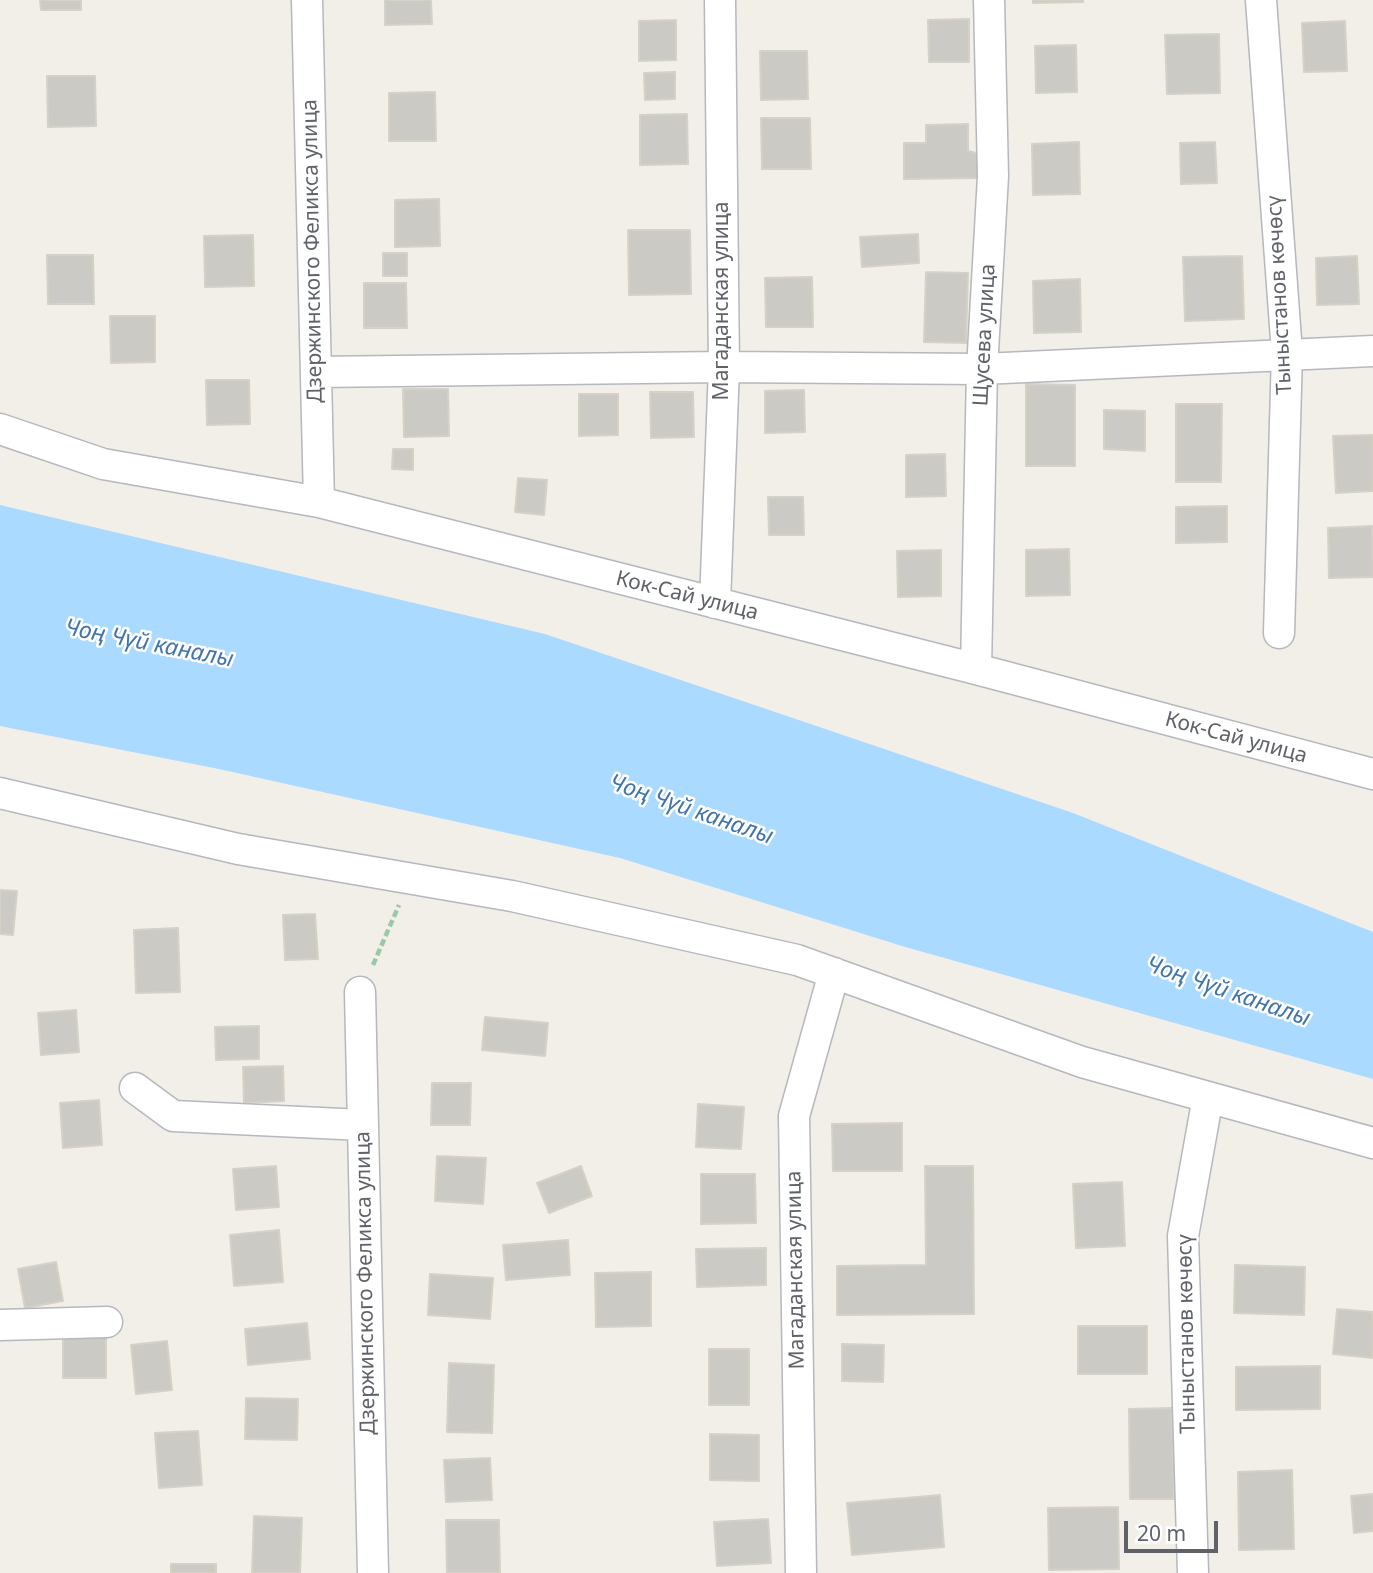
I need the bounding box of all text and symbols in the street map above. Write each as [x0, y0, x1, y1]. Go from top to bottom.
street label: Дзержинского Феликса улица [298, 99, 328, 403]
street label: Тыныстанов көчөсү [1262, 195, 1298, 395]
street label: Магаданская улица [709, 202, 735, 400]
street label: Щусева улица [969, 263, 1001, 407]
street label: Кок-Сай улица [613, 566, 761, 626]
water label: Чоң Чүй каналы [62, 614, 236, 674]
street label: Кок-Сай улица [1162, 707, 1310, 769]
water label: Чоң Чүй каналы [605, 769, 777, 851]
water label: Чоң Чүй каналы [1142, 951, 1314, 1033]
street label: Дзержинского Феликса улица [351, 1131, 381, 1435]
street label: Магаданская улица [782, 1170, 810, 1370]
street label: Тыныстанов көчөсү [1173, 1234, 1201, 1434]
scale bar [1128, 1506, 1222, 1550]
text: 20 m [1137, 1519, 1186, 1547]

